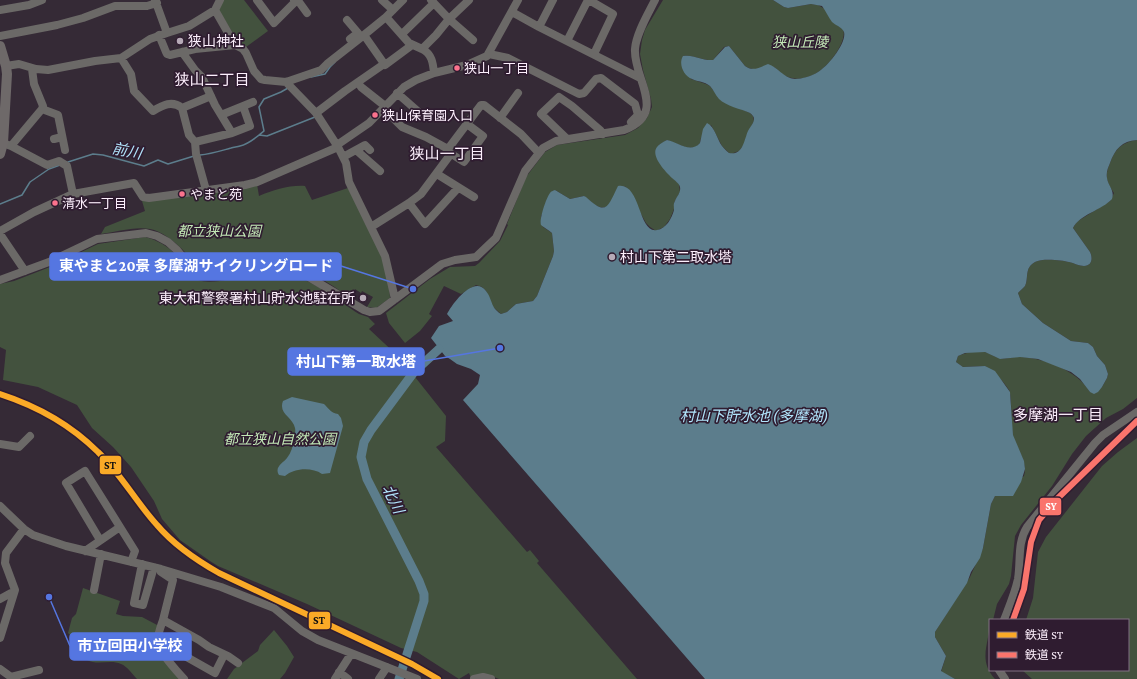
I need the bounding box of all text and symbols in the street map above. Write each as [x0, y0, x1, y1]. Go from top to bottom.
place label: 狭山神社 [188, 33, 244, 49]
park label: 狭山丘陵 [772, 34, 830, 50]
marker: 狭山神社 [175, 36, 185, 46]
place label: 狭山一丁目 [464, 61, 529, 76]
marker: 狭山一丁目 [452, 63, 462, 73]
district label: 狭山二丁目 [174, 72, 250, 88]
place label: 狭山保育園入口 [382, 108, 473, 123]
marker: 狭山保育園入口 [370, 110, 380, 120]
water label: 前川 [111, 140, 145, 162]
district label: 狭山一丁目 [409, 146, 485, 162]
place label: やまと苑 [190, 187, 242, 202]
marker: やまと苑 [177, 189, 187, 199]
place label: 清水一丁目 [62, 196, 127, 211]
marker: 清水一丁目 [50, 198, 60, 208]
park label: 都立狭山公園 [177, 223, 263, 239]
place label: 村山下第二取水塔 [620, 249, 732, 265]
marker: 村山下第二取水塔 [607, 252, 617, 262]
callout: 東やまと20景 多摩湖サイクリングロード [50, 253, 341, 280]
text: 東やまと20景 多摩湖サイクリングロード [59, 258, 333, 274]
place label: 東大和警察署村山貯水池駐在所 [159, 290, 355, 306]
marker: 東大和警察署村山貯水池駐在所 [358, 293, 368, 303]
callout: 村山下第一取水塔 [288, 348, 424, 375]
text: 村山下第一取水塔 [296, 353, 416, 370]
district label: 多摩湖一丁目 [1013, 407, 1103, 423]
water label: 村山下貯水池 (多摩湖) [680, 408, 828, 425]
park label: 都立狭山自然公園 [224, 431, 338, 447]
line badge: ST [99, 455, 122, 475]
text: ST [104, 459, 116, 471]
water label: 北川 [379, 482, 408, 518]
line badge: SY [1039, 497, 1062, 516]
text: SY [1045, 500, 1057, 512]
line badge: ST [308, 611, 331, 630]
text: ST [313, 614, 325, 626]
legend [989, 619, 1129, 671]
text: 鉄道 ST [1025, 628, 1064, 642]
callout: 市立回田小学校 [70, 633, 191, 660]
text: 市立回田小学校 [77, 638, 183, 654]
text: 鉄道 SY [1025, 648, 1064, 662]

